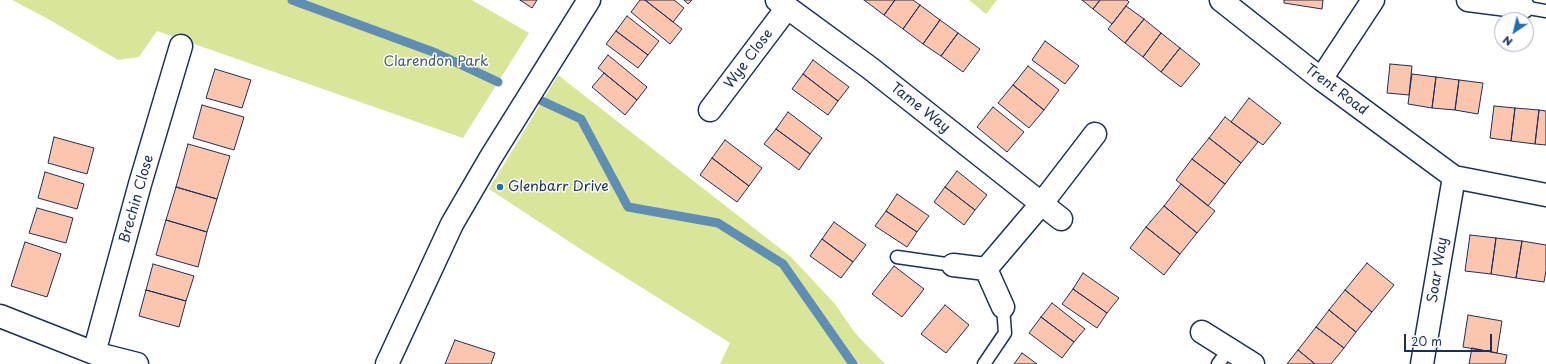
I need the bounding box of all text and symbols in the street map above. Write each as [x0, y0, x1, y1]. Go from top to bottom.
north arrow [1494, 12, 1534, 52]
street label: Wye Close [721, 26, 777, 92]
text: N [1499, 32, 1516, 51]
park label: Clarendon Park [383, 54, 489, 70]
street label: Trent Road [1301, 61, 1371, 119]
street label: Tame Way [887, 80, 953, 136]
street label: Brechin Close [116, 153, 158, 245]
place label: Glenbarr Drive [508, 179, 609, 195]
marker: Glenbarr Drive [495, 182, 505, 192]
street label: Soar Way [1424, 236, 1452, 304]
scale bar [1406, 326, 1494, 352]
text: 20 m [1411, 332, 1442, 350]

